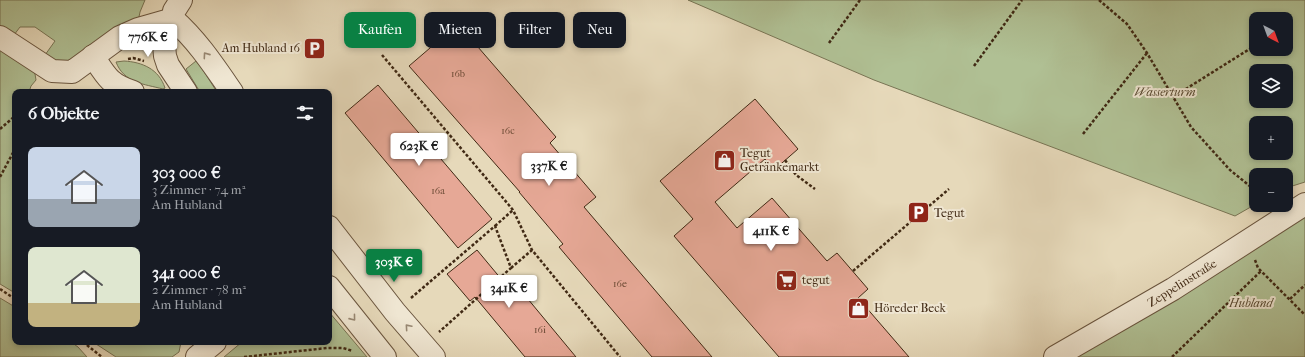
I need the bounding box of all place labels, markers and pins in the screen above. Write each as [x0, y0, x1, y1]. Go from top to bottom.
pin: 776K € [115, 24, 181, 58]
parking icon: Am Hubland 16 [302, 35, 328, 61]
place label: Am Hubland 16 [221, 41, 301, 55]
pin: 623K € [386, 133, 452, 167]
place label: Tegut Getränkemarkt [740, 146, 820, 174]
shop icon: Tegut Getränkemarkt [712, 147, 738, 173]
pin: 337K € [516, 153, 582, 187]
parking icon: Tegut [906, 200, 932, 226]
place label: Tegut [934, 206, 965, 220]
pin: 411K € [738, 218, 804, 252]
pin: 303K € [361, 249, 427, 283]
supermarket icon: tegut [773, 267, 799, 293]
place label: tegut [802, 273, 831, 287]
pin: 341K € [476, 275, 542, 309]
shop icon: Höreder Beck [845, 295, 871, 321]
place label: Höreder Beck [874, 301, 946, 315]

